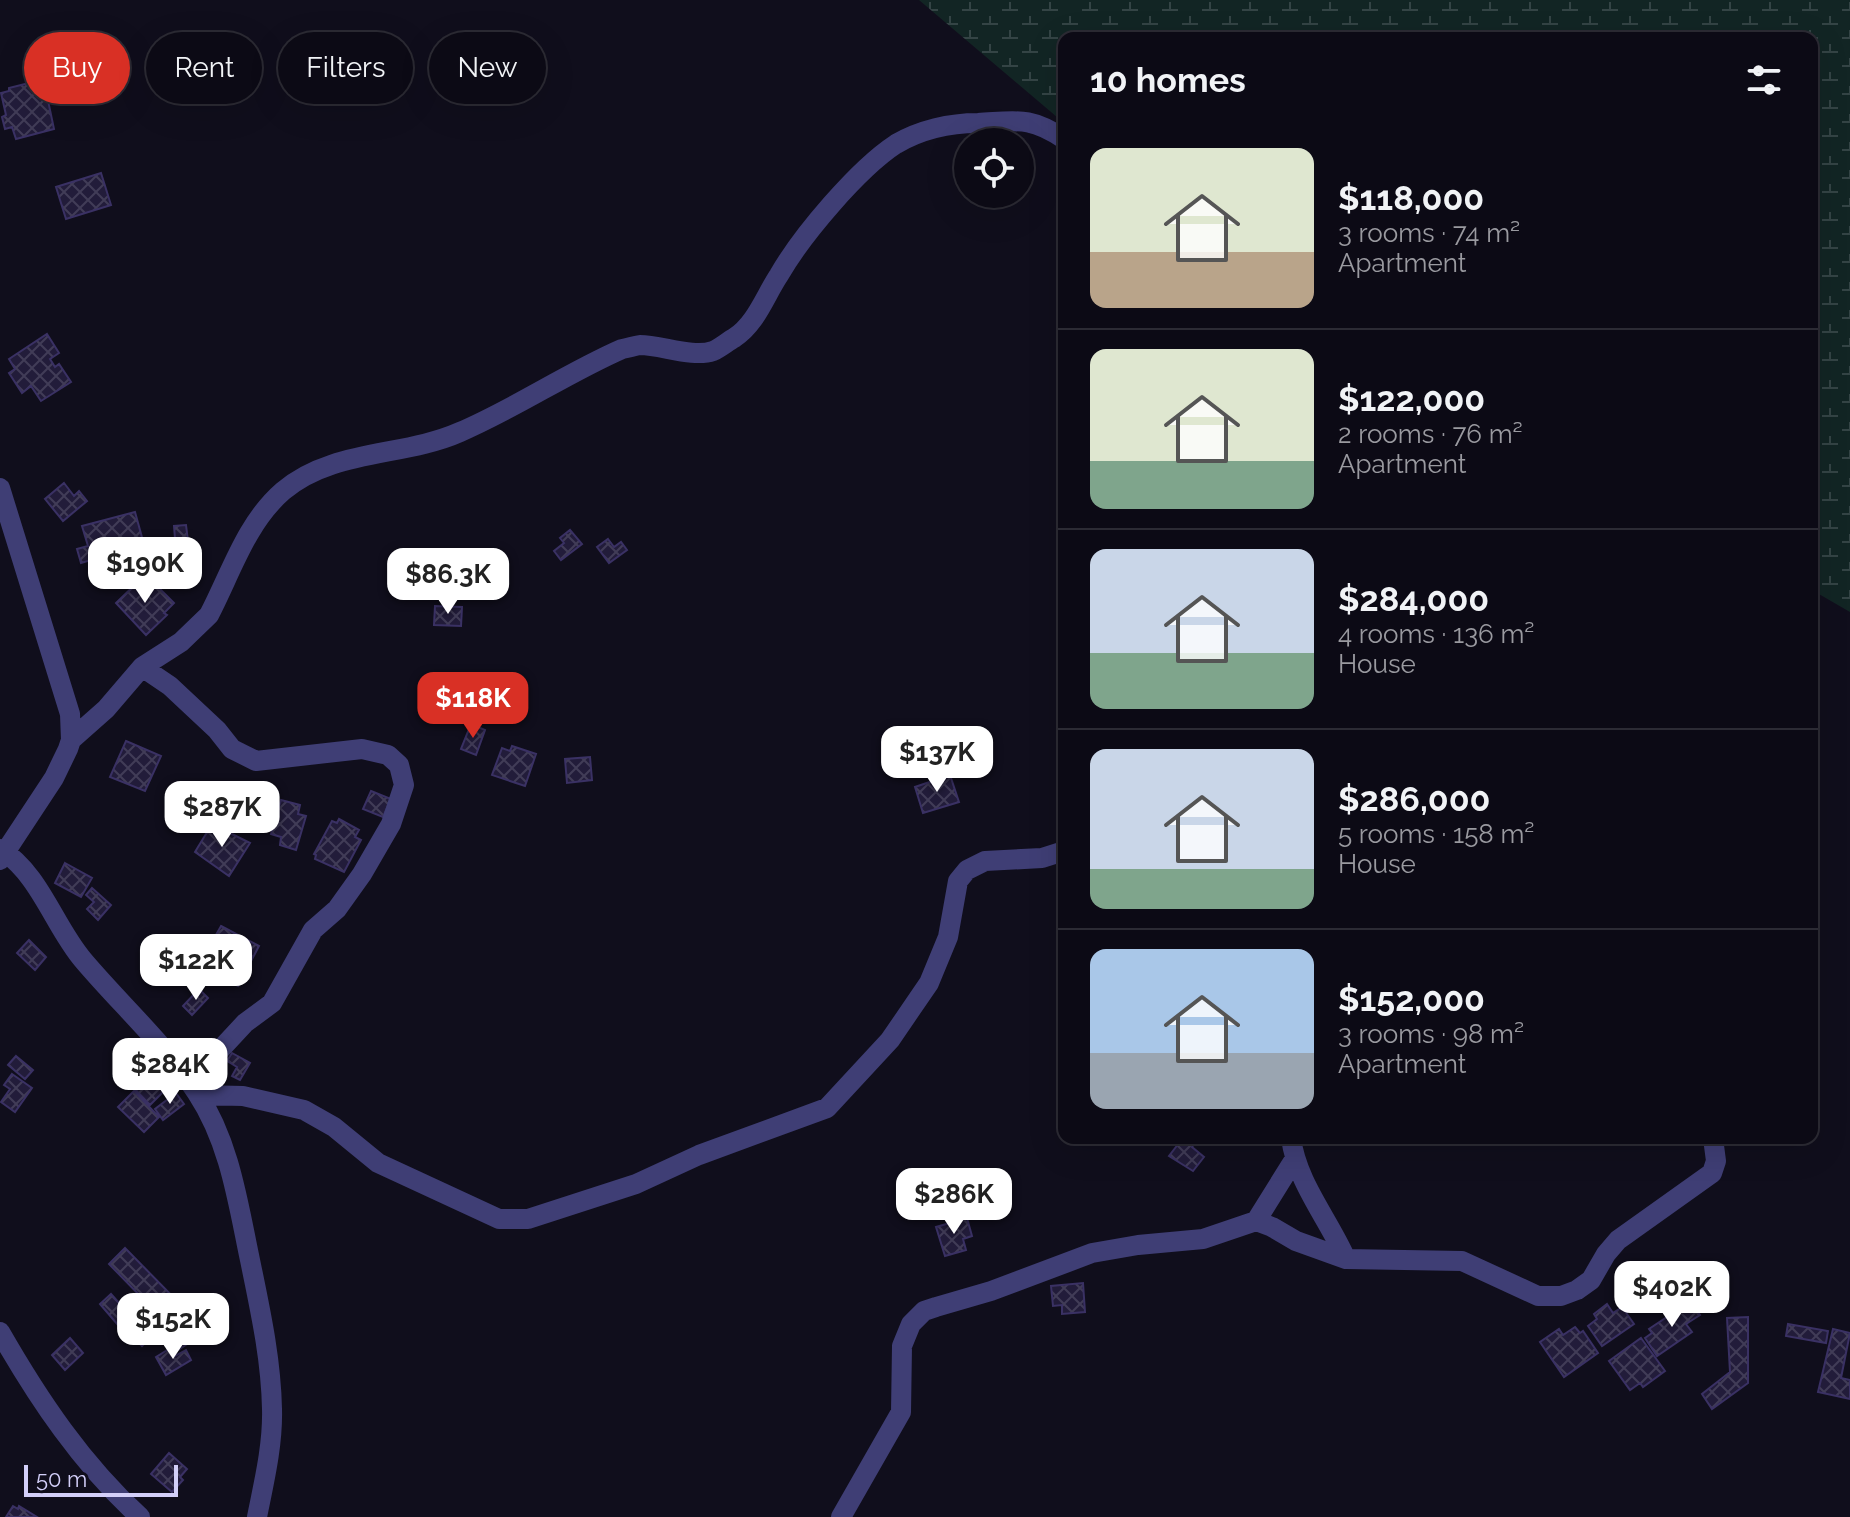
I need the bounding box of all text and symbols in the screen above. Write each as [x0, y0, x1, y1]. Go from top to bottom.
chip: Buy [24, 32, 130, 104]
chip: Rent [146, 32, 262, 104]
chip: Filters [278, 32, 413, 104]
chip: New [429, 32, 546, 104]
icon: filters [1742, 58, 1786, 102]
text: 10 homes [1090, 60, 1246, 100]
map controls [954, 128, 1034, 208]
button: locate [954, 128, 1034, 208]
text: $118,000 [1338, 178, 1484, 218]
icon: home [1154, 180, 1250, 276]
text: 3 rooms · 74 m² [1338, 218, 1520, 248]
text: Apartment [1338, 248, 1467, 278]
text: $122,000 [1338, 379, 1485, 419]
icon: home [1154, 381, 1250, 477]
text: 2 rooms · 76 m² [1338, 419, 1523, 449]
text: Apartment [1338, 449, 1467, 479]
pin: $190K [89, 537, 201, 605]
text: $190K [106, 548, 184, 578]
pin: $86.3K [383, 548, 513, 616]
text: $86.3K [405, 559, 491, 589]
text: $284,000 [1338, 579, 1489, 619]
icon: home [1154, 581, 1250, 677]
text: 4 rooms · 136 m² [1338, 619, 1534, 649]
text: House [1338, 649, 1416, 679]
pin: $118K [417, 672, 529, 740]
text: $118K [435, 683, 511, 713]
pin: $137K [881, 726, 993, 794]
text: $137K [899, 737, 975, 767]
text: $286,000 [1338, 779, 1490, 819]
pin: $287K [166, 781, 278, 849]
icon: home [1154, 781, 1250, 877]
text: $287K [183, 792, 261, 822]
text: 5 rooms · 158 m² [1338, 819, 1534, 849]
text: House [1338, 849, 1416, 879]
pin: $122K [140, 934, 252, 1002]
text: $122K [158, 945, 234, 975]
text: $152,000 [1338, 979, 1485, 1019]
icon: home [1154, 981, 1250, 1077]
text: 3 rooms · 98 m² [1338, 1019, 1524, 1049]
pin: $284K [114, 1038, 226, 1106]
text: $284K [130, 1049, 210, 1079]
text: Apartment [1338, 1049, 1467, 1079]
pin: $286K [898, 1168, 1010, 1236]
text: $286K [914, 1179, 994, 1209]
pin: $402K [1616, 1261, 1728, 1329]
text: $402K [1632, 1272, 1712, 1302]
pin: $152K [117, 1293, 229, 1361]
text: $152K [135, 1304, 211, 1334]
scale bar [24, 1461, 178, 1497]
text: 50 m [36, 1466, 87, 1492]

